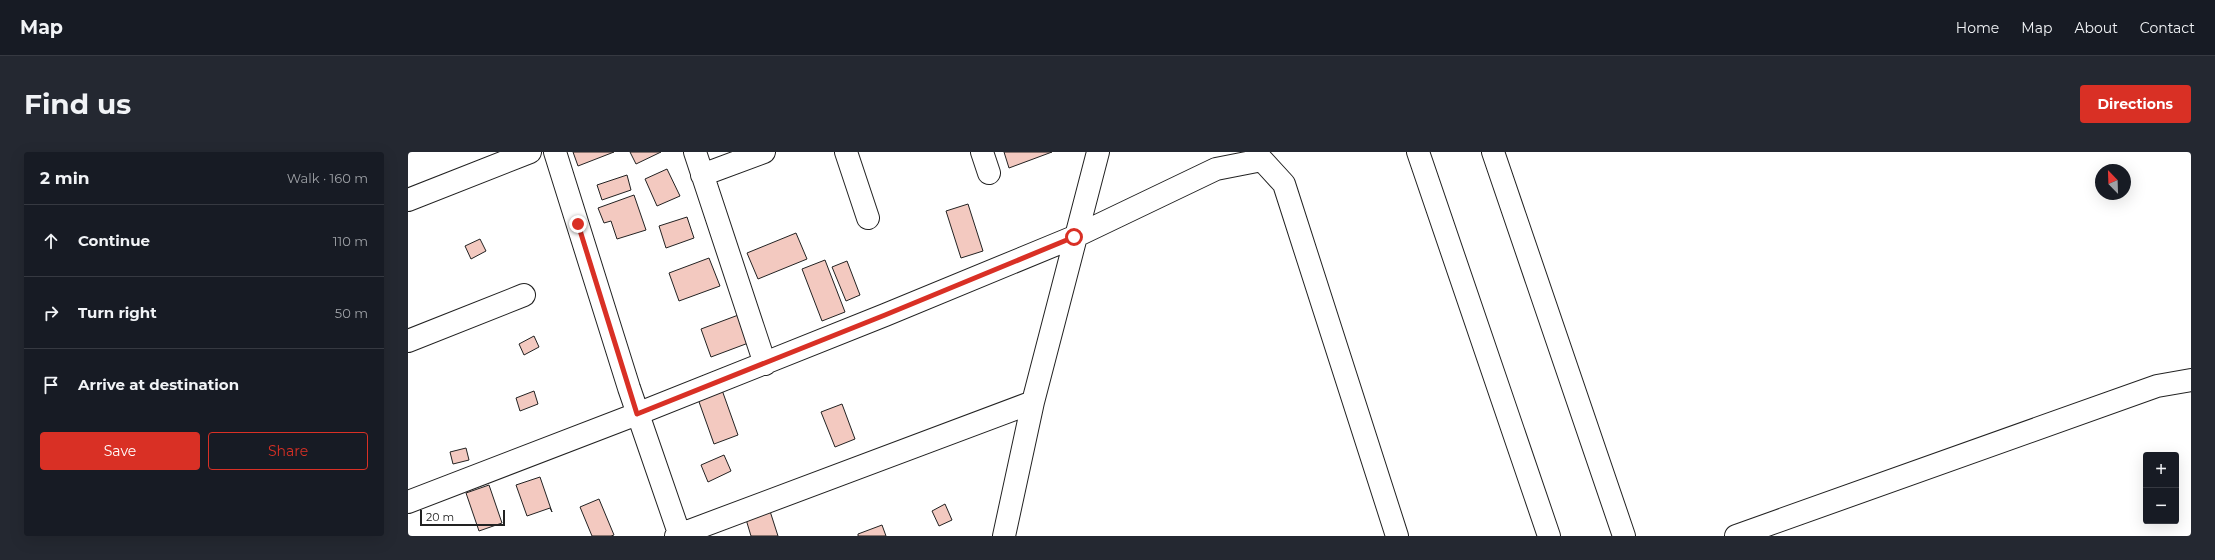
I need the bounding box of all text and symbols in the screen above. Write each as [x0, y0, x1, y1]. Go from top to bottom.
text: Map [20, 16, 63, 39]
text: Home [1956, 19, 1999, 37]
text: Map [2021, 19, 2052, 37]
text: About [2074, 19, 2118, 37]
text: Contact [2140, 19, 2195, 37]
button: Directions [2080, 85, 2191, 123]
text: Find us [24, 87, 131, 121]
north arrow [2095, 164, 2131, 200]
text: 2 min [40, 168, 90, 188]
text: Walk · 160 m [287, 170, 368, 186]
route end [569, 215, 587, 233]
route start [1065, 228, 1083, 246]
icon: ahead [40, 230, 62, 252]
text: Continue [78, 231, 150, 250]
text: 110 m [333, 233, 368, 249]
icon: right [40, 302, 62, 324]
text: Turn right [78, 303, 157, 322]
text: 50 m [335, 305, 368, 321]
icon: arrive [40, 374, 62, 396]
text: Arrive at destination [78, 375, 239, 394]
button: Save [40, 432, 200, 470]
button: Share [208, 432, 368, 470]
map controls [2143, 452, 2179, 524]
button: + [2143, 452, 2179, 488]
button: − [2143, 488, 2179, 524]
scale bar [420, 508, 505, 527]
text: 20 m [426, 510, 454, 524]

